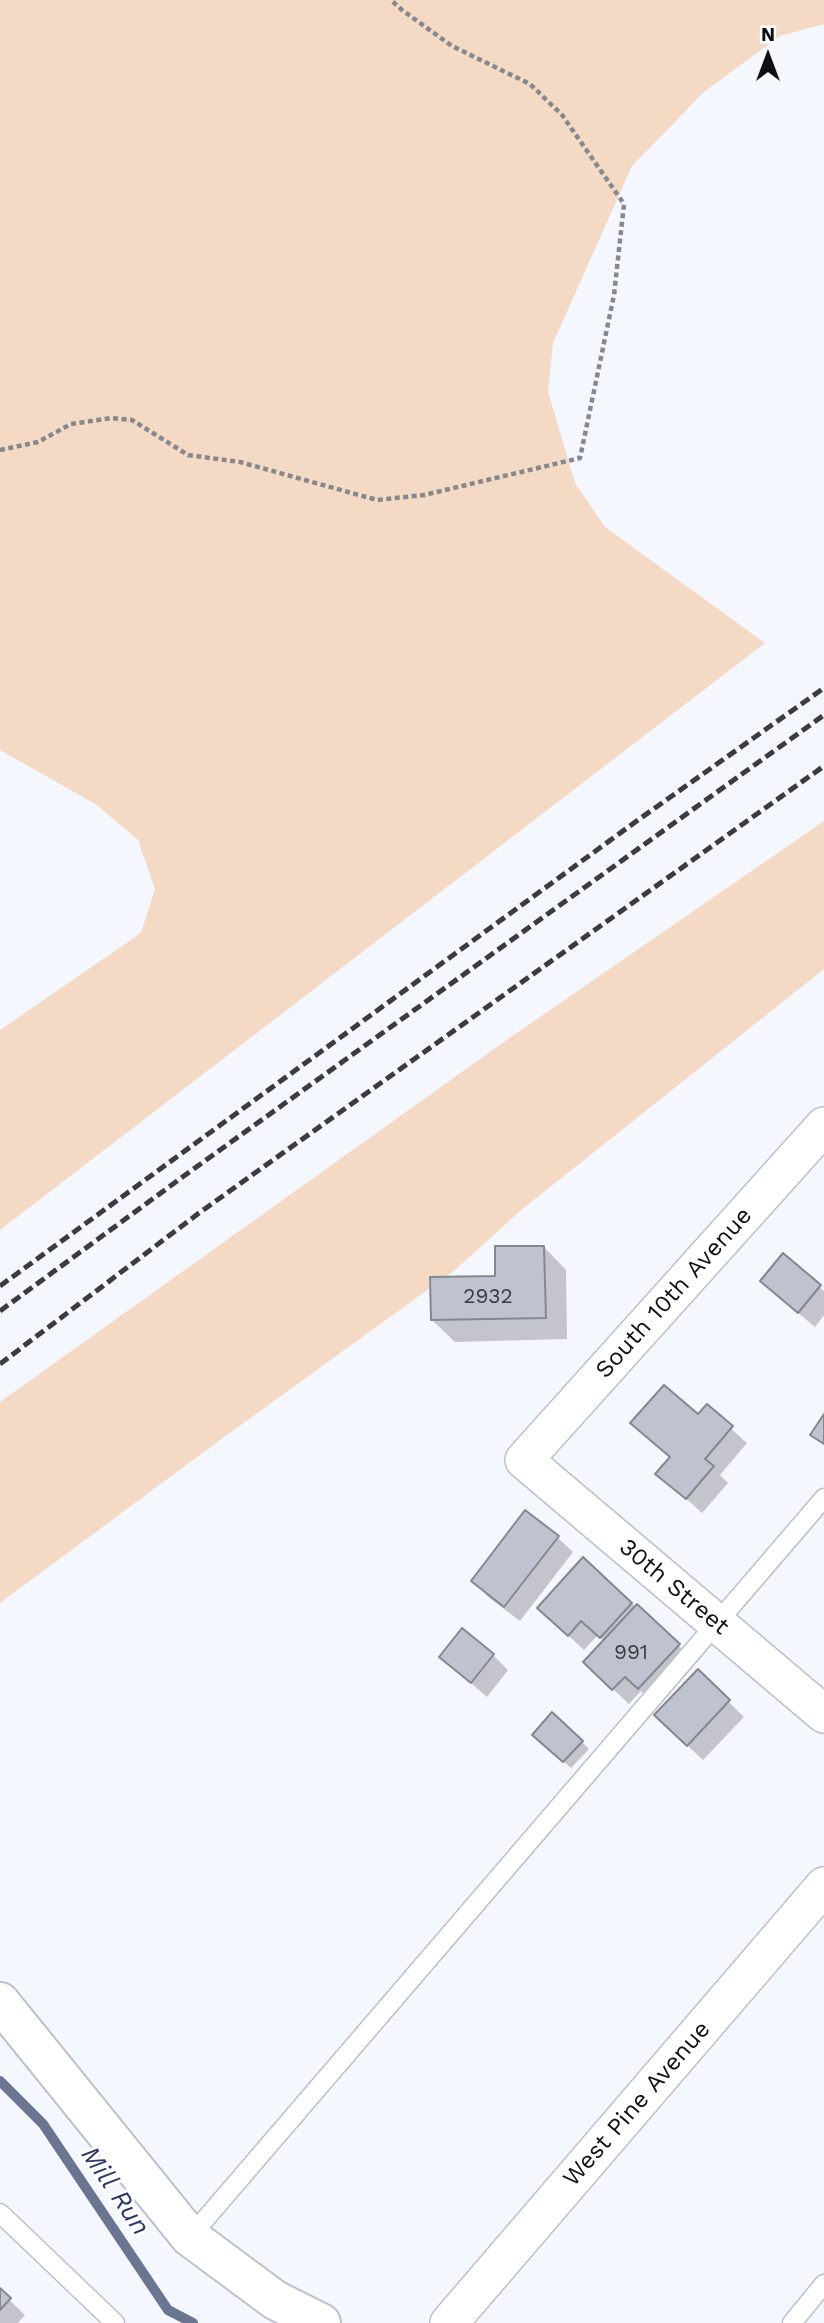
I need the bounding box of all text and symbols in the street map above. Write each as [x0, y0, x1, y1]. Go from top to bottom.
north arrow [733, 21, 803, 91]
text: N [761, 23, 775, 46]
street label: South 10th Avenue [590, 1202, 758, 1384]
house number: 2932 [463, 1284, 513, 1310]
street label: 30th Street [613, 1533, 735, 1641]
house number: 991 [614, 1640, 648, 1666]
street label: West Pine Avenue [557, 2015, 717, 2193]
water label: Mill Run [74, 2141, 156, 2241]

